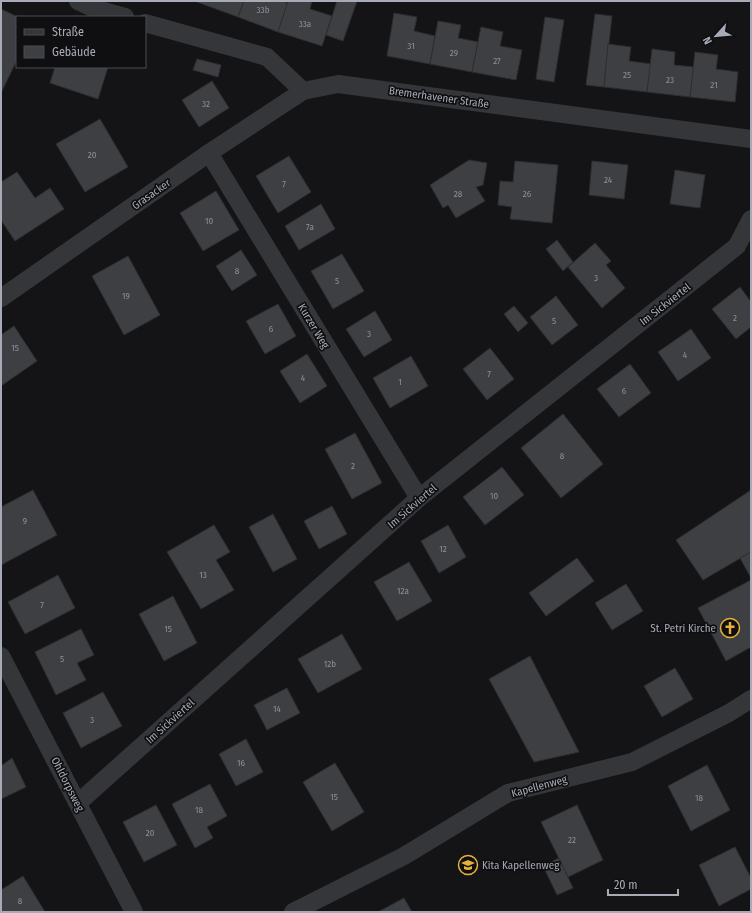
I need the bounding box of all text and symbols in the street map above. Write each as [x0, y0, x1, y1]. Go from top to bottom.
house number: 33b [257, 5, 270, 15]
legend [16, 16, 146, 68]
north arrow [696, 16, 736, 56]
house number: 33a [299, 19, 312, 29]
text: Straße [52, 25, 84, 39]
text: N [700, 34, 715, 46]
house number: 31 [407, 41, 415, 51]
text: Gebäude [52, 45, 96, 59]
house number: 29 [450, 48, 458, 58]
house number: 27 [493, 56, 501, 66]
house number: 25 [623, 70, 631, 80]
house number: 23 [666, 75, 674, 85]
house number: 21 [710, 80, 718, 90]
street label: Bremerhavener Straße [388, 84, 490, 111]
house number: 32 [202, 99, 210, 109]
house number: 20 [88, 150, 97, 160]
house number: 24 [604, 175, 613, 185]
street label: Grasacker [129, 176, 173, 212]
house number: 7 [282, 179, 286, 189]
house number: 28 [454, 189, 463, 199]
house number: 26 [523, 189, 532, 199]
house number: 10 [205, 216, 213, 226]
house number: 7a [306, 222, 314, 232]
house number: 8 [235, 266, 240, 276]
house number: 3 [594, 273, 598, 283]
house number: 5 [335, 276, 339, 286]
street label: Im Sickviertel [637, 281, 693, 328]
house number: 19 [122, 291, 130, 301]
street label: Kurzer Weg [295, 301, 332, 352]
house number: 2 [733, 313, 737, 323]
house number: 5 [552, 316, 556, 326]
house number: 6 [269, 324, 274, 334]
house number: 3 [367, 329, 371, 339]
house number: 15 [11, 343, 19, 353]
house number: 4 [683, 350, 688, 360]
house number: 7 [487, 369, 491, 379]
house number: 4 [301, 373, 306, 383]
house number: 1 [398, 377, 402, 387]
house number: 6 [622, 386, 627, 396]
house number: 8 [560, 451, 565, 461]
house number: 2 [351, 461, 355, 471]
street label: Im Sickviertel [385, 482, 440, 531]
house number: 10 [490, 491, 498, 501]
house number: 9 [23, 516, 27, 526]
house number: 12 [439, 544, 447, 554]
house number: 13 [199, 570, 207, 580]
house number: 12a [397, 586, 409, 596]
house number: 7 [40, 600, 44, 610]
church icon: St. Petri Kirche [719, 617, 741, 639]
place label: St. Petri Kirche [650, 622, 716, 635]
house number: 15 [164, 624, 172, 634]
house number: 5 [60, 654, 64, 664]
house number: 12b [324, 659, 336, 669]
street label: Im Sickviertel [143, 696, 197, 747]
house number: 14 [273, 704, 282, 714]
house number: 3 [90, 715, 94, 725]
street label: Ohldorpsweg [48, 755, 87, 814]
house number: 16 [237, 758, 246, 768]
street label: Kapellenweg [510, 773, 569, 800]
house number: 15 [330, 792, 338, 802]
house number: 18 [695, 793, 704, 803]
house number: 18 [195, 805, 204, 815]
house number: 20 [146, 828, 155, 838]
house number: 22 [568, 835, 576, 845]
school or university icon: Kita Kapellenweg [457, 854, 479, 876]
place label: Kita Kapellenweg [482, 859, 560, 872]
scale bar [608, 871, 678, 897]
text: 20 m [614, 878, 638, 892]
house number: 8 [18, 896, 23, 906]

